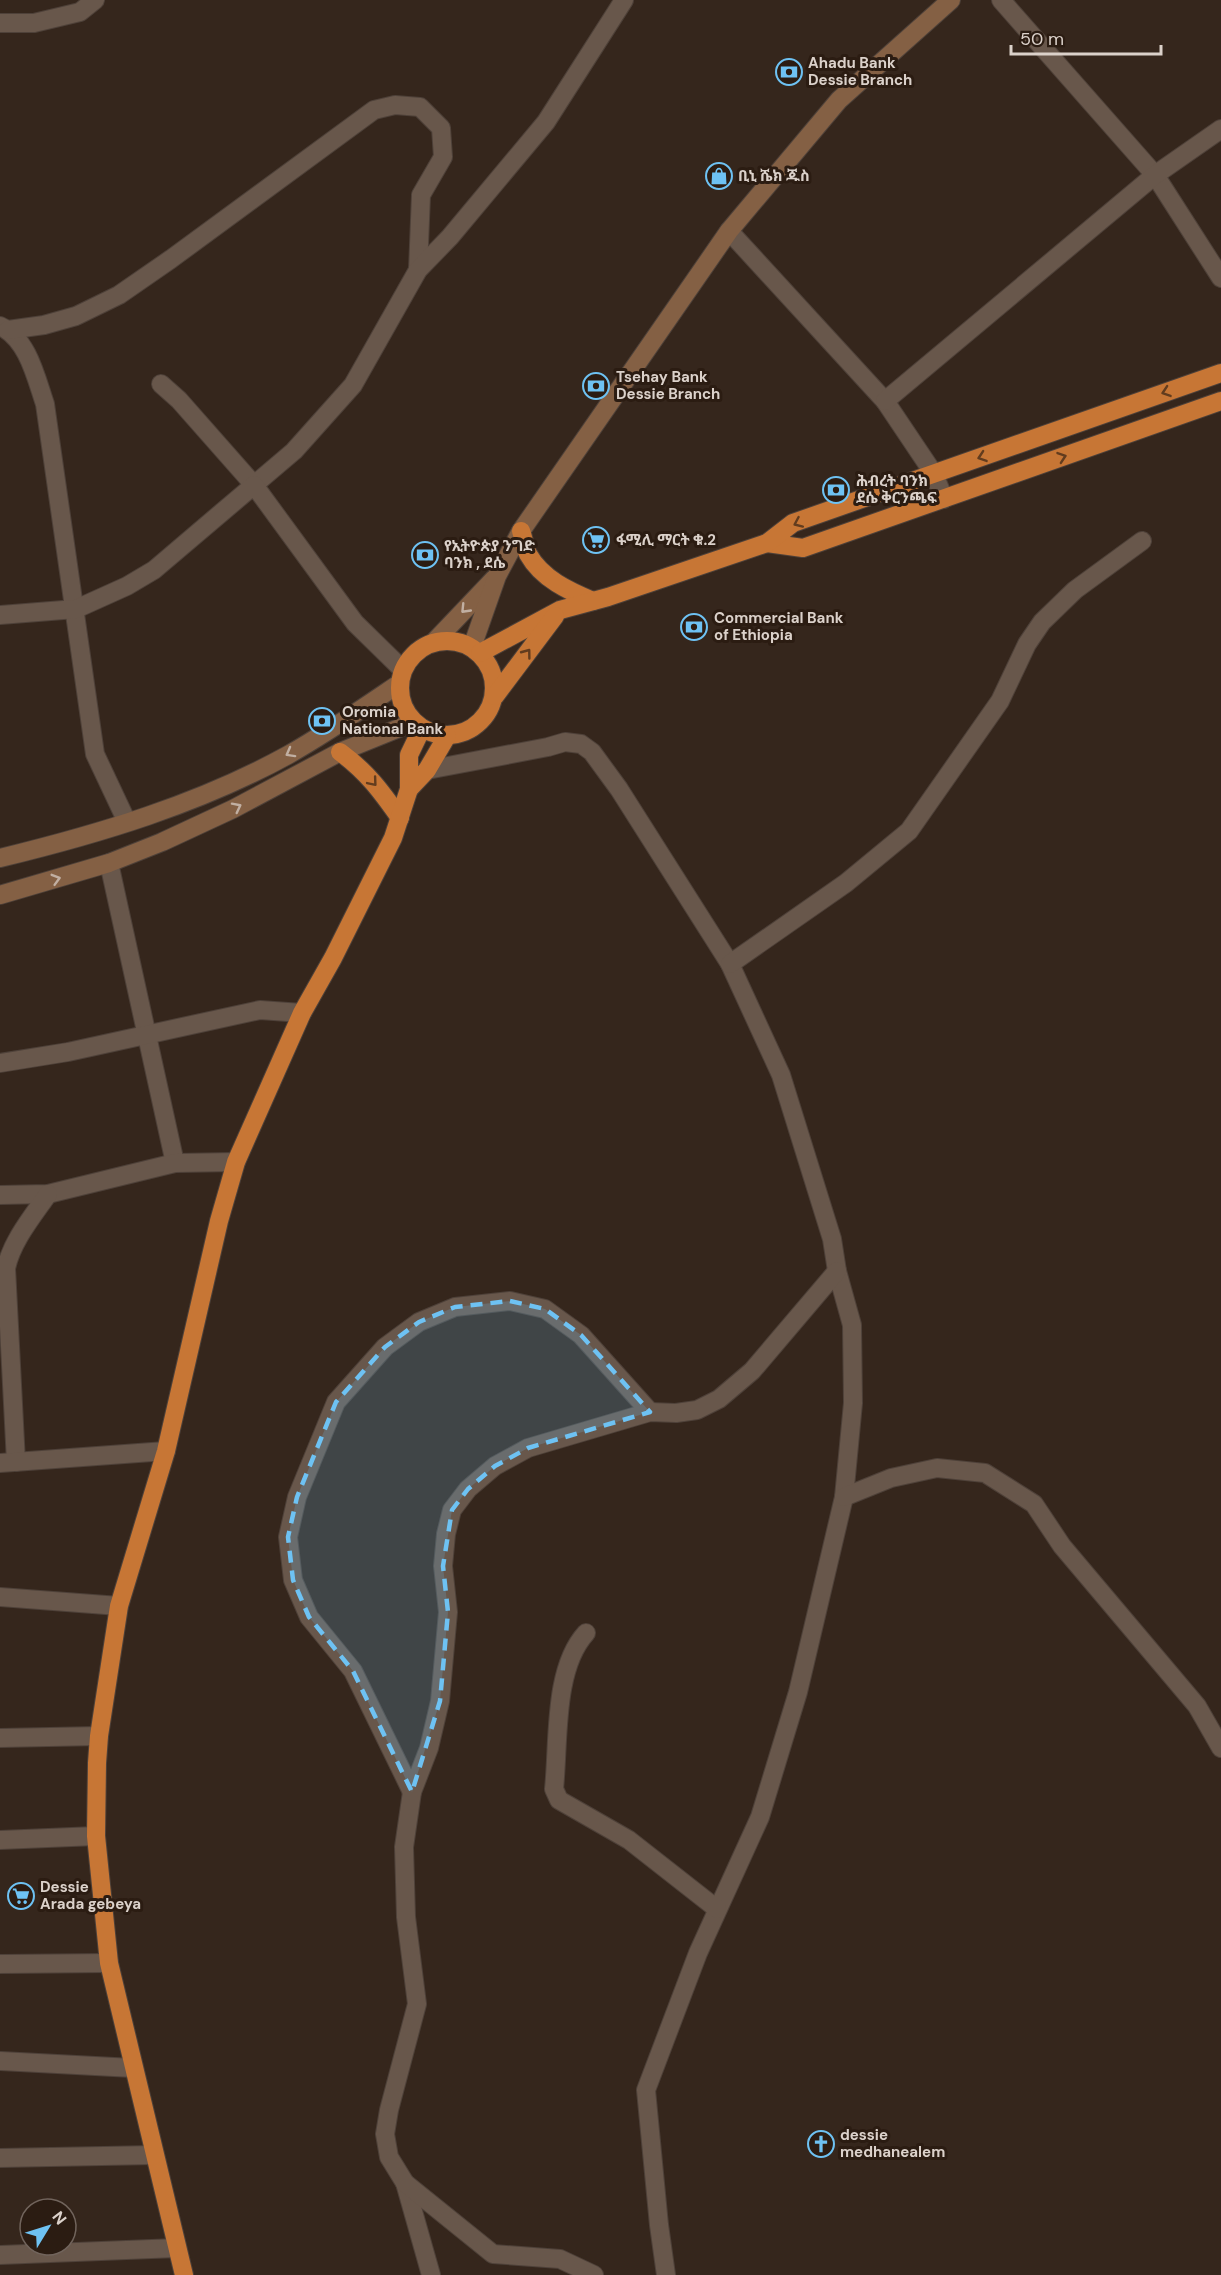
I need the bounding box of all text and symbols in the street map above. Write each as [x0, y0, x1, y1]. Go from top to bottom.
scale bar [1011, 18, 1161, 56]
text: 50 m [1020, 27, 1064, 51]
place label: Ahadu Bank Dessie Branch [808, 53, 912, 90]
bank icon: Ahadu Bank Dessie Branch [774, 57, 804, 87]
shop icon: ቢኒ ሼክ ጁስ [704, 161, 734, 191]
place label: ቢኒ ሼክ ጁስ [738, 166, 810, 186]
place label: Tsehay Bank Dessie Branch [616, 367, 720, 404]
bank icon: Tsehay Bank Dessie Branch [581, 371, 611, 401]
one-way arrow [1161, 385, 1172, 398]
one-way arrow [977, 450, 988, 463]
one-way arrow [1056, 452, 1067, 465]
place label: ሕብረት ባንክ ደሴ ቅርንጫፍ [856, 471, 937, 508]
bank icon: ሕብረት ባንክ ደሴ ቅርንጫፍ [821, 475, 851, 505]
one-way arrow [794, 515, 805, 527]
supermarket icon: ፋሚሊ ማርት ቁ.2 [581, 525, 611, 555]
place label: ፋሚሊ ማርት ቁ.2 [616, 530, 716, 550]
place label: የኢትዮጵያ ንግድ ባንክ , ደሴ [444, 536, 535, 573]
bank icon: የኢትዮጵያ ንግድ ባንክ , ደሴ [410, 540, 440, 570]
one-way arrow [462, 602, 473, 613]
place label: Commercial Bank of Ethiopia [714, 608, 844, 645]
bank icon: Commercial Bank of Ethiopia [679, 612, 709, 642]
one-way arrow [520, 649, 531, 660]
place label: Oromia National Bank [342, 702, 444, 739]
bank icon: Oromia National Bank [307, 706, 337, 736]
one-way arrow [286, 746, 296, 757]
one-way arrow [366, 775, 377, 786]
one-way arrow [231, 803, 242, 814]
one-way arrow [51, 873, 61, 886]
place label: Dessie Arada gebeya [40, 1877, 141, 1914]
supermarket icon: Dessie Arada gebeya [6, 1881, 36, 1911]
place label: dessie medhanealem [840, 2125, 945, 2162]
church icon: dessie medhanealem [806, 2129, 836, 2159]
north arrow [18, 2197, 78, 2257]
text: N [48, 2207, 71, 2229]

